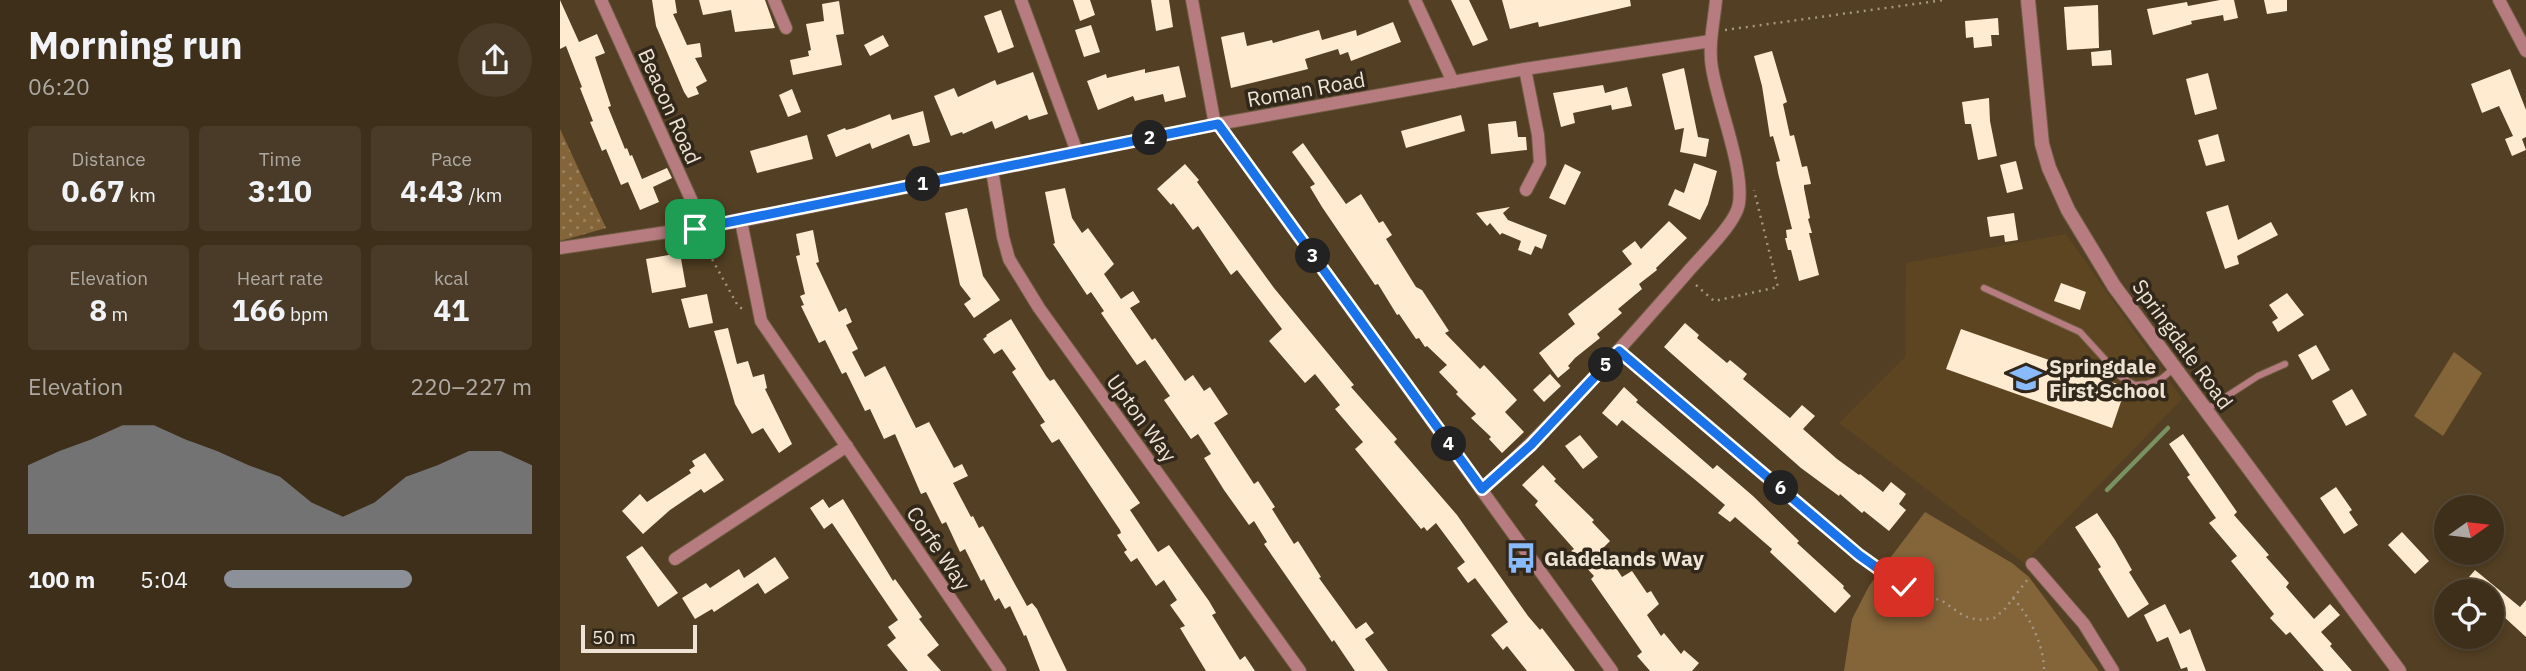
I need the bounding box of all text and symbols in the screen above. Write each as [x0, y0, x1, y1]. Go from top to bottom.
text: Morning run [28, 20, 243, 69]
button: share [458, 23, 532, 97]
street label: Beacon Road [632, 44, 708, 168]
street label: Roman Road [1245, 65, 1367, 113]
text: 06:20 [28, 71, 90, 101]
pin: 2 [1132, 120, 1168, 156]
text: 2 [1144, 125, 1155, 149]
text: Distance [72, 147, 146, 171]
text: Time [259, 147, 301, 171]
text: Pace [431, 147, 472, 171]
pin: 1 [906, 166, 940, 202]
text: 0.67 [61, 171, 125, 210]
text: 3:10 [248, 171, 312, 210]
text: 4:43 [400, 171, 464, 210]
text: 1 [917, 171, 928, 195]
text: km [125, 183, 156, 207]
text: /km [464, 183, 502, 207]
pin [665, 199, 725, 259]
icon: arrive [676, 210, 714, 248]
pin: 3 [1296, 238, 1330, 274]
text: 3 [1307, 243, 1318, 267]
text: Elevation [69, 266, 148, 290]
text: Heart rate [237, 266, 323, 290]
text: kcal [434, 266, 469, 290]
street label: Springdale Road [2126, 273, 2240, 415]
text: 8 [89, 290, 107, 329]
text: 166 [231, 290, 285, 329]
text: 41 [433, 290, 469, 329]
text: m [107, 302, 128, 326]
text: bpm [285, 302, 329, 326]
pin: 5 [1588, 348, 1624, 382]
text: 5 [1600, 352, 1611, 376]
place label: Springdale First School [2049, 352, 2166, 404]
school or university icon: Springdale First School [2009, 361, 2043, 395]
street label: Upton Way [1101, 368, 1184, 468]
text: Elevation [28, 371, 123, 401]
text: 220–227 m [410, 371, 532, 401]
pin: 4 [1432, 426, 1466, 462]
text: 4 [1443, 431, 1454, 455]
pin: 6 [1764, 470, 1798, 505]
text: 6 [1775, 475, 1786, 499]
north arrow [2434, 495, 2504, 565]
map controls [2434, 495, 2504, 649]
street label: Corfe Way [901, 500, 978, 596]
bus stop icon: Gladelands Way [1504, 541, 1538, 575]
place label: Gladelands Way [1544, 544, 1705, 572]
pin [1874, 557, 1934, 617]
text: 100 m [28, 564, 95, 594]
text: 5:04 [140, 564, 188, 594]
icon: check [1885, 568, 1923, 606]
button: locate [2434, 579, 2504, 649]
scale bar [581, 622, 696, 654]
text: 50 m [592, 625, 636, 649]

